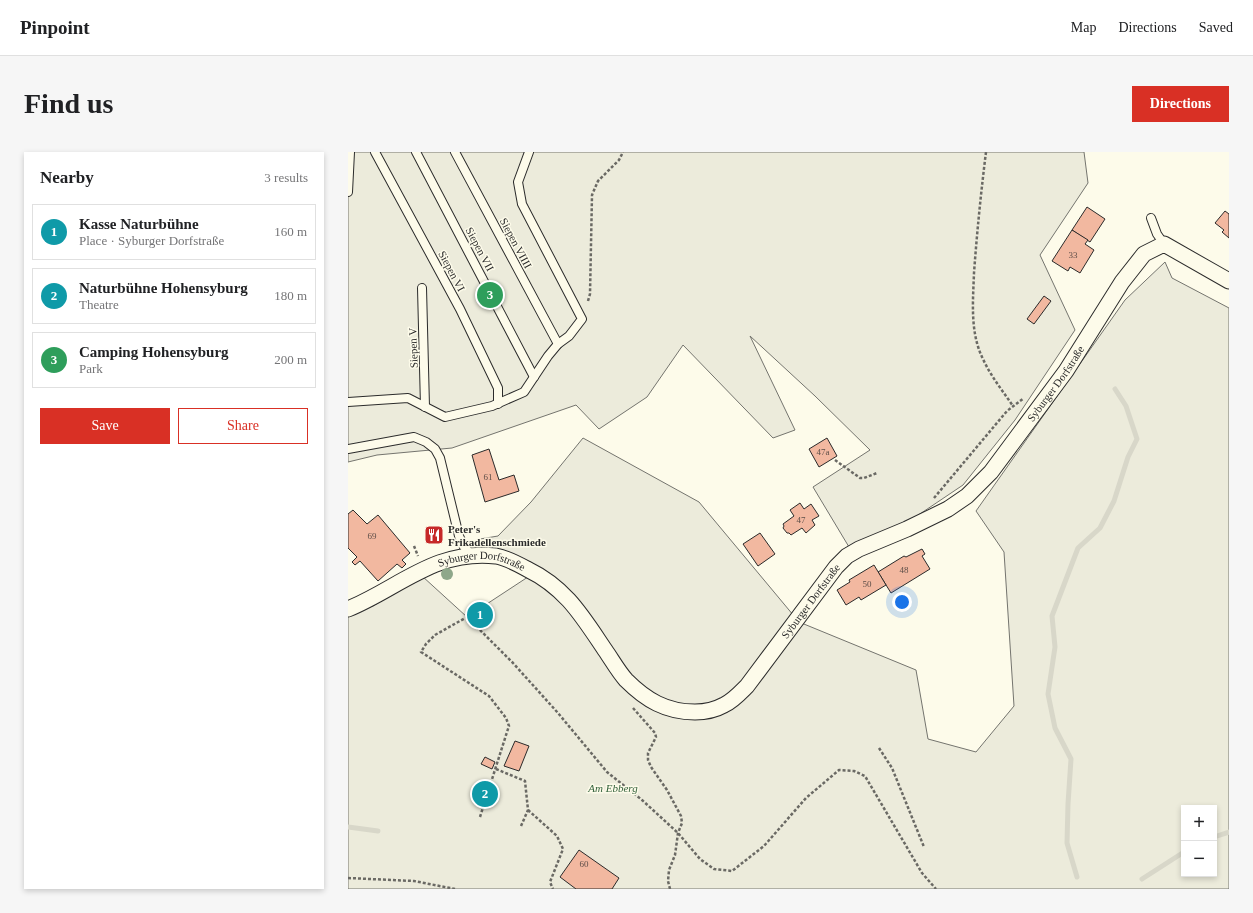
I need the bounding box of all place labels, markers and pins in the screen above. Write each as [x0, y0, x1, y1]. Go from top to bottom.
pin: 3 [477, 280, 503, 310]
place label: Peter's Frikadellenschmiede [448, 523, 546, 548]
restaurant icon: Peter's Frikadellenschmiede [423, 524, 445, 546]
pin: 1 [467, 600, 493, 630]
pin: 2 [472, 779, 498, 809]

